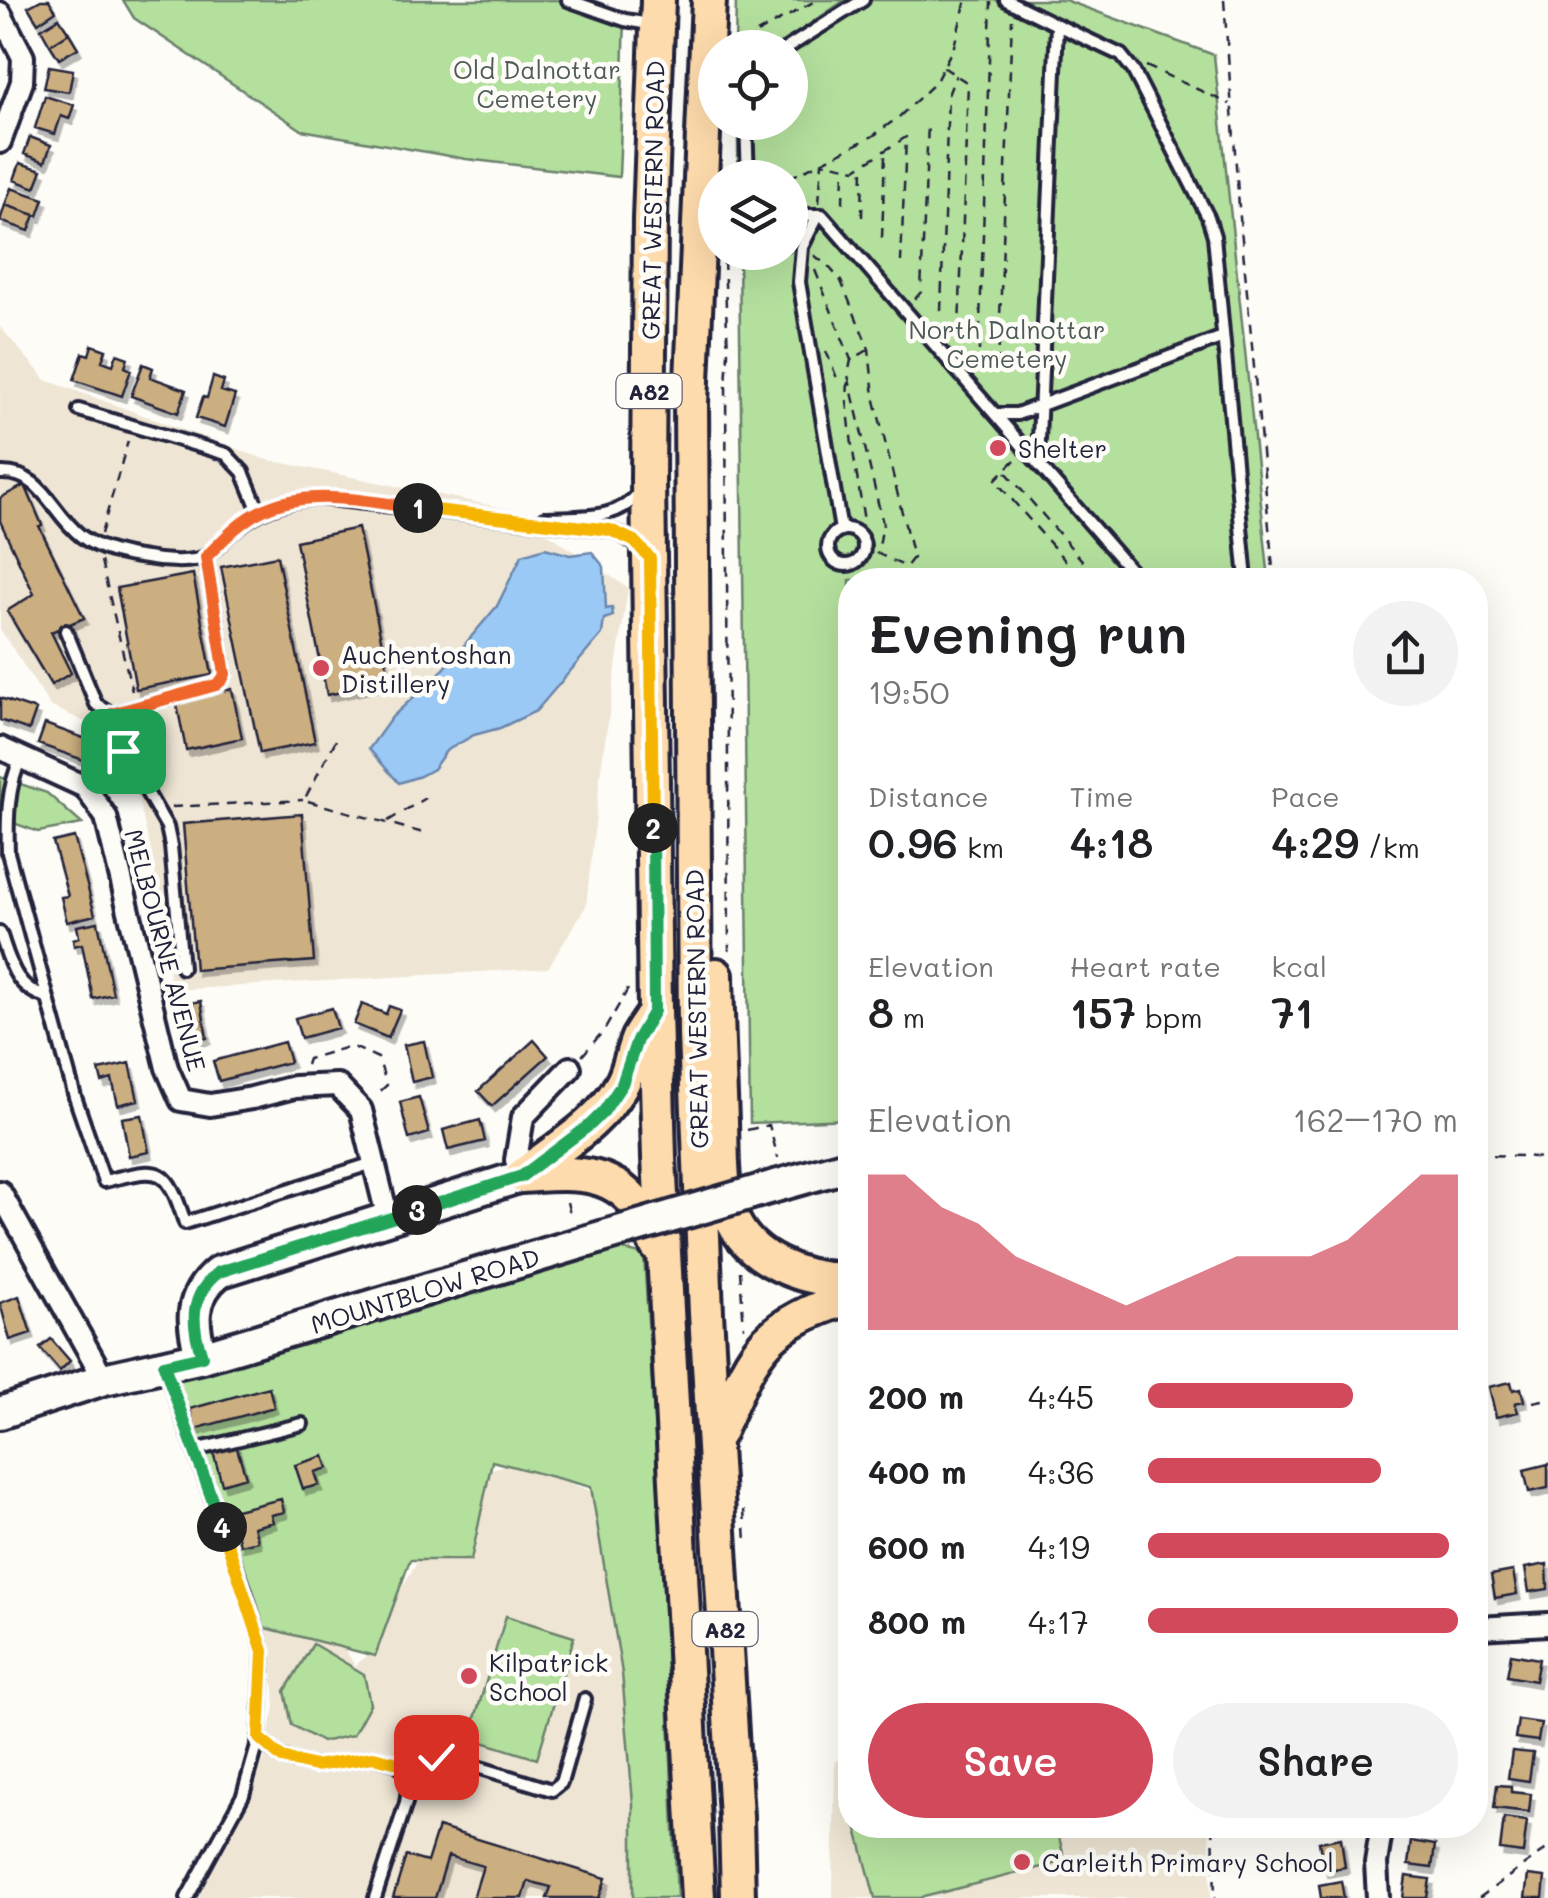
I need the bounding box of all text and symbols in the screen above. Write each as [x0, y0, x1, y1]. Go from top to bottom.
map controls [698, 30, 808, 270]
button: locate [698, 30, 808, 140]
park label: Old Dalnottar Cemetery [453, 53, 621, 115]
street label: GREAT WESTERN ROAD [634, 60, 670, 340]
button: layers [698, 160, 808, 270]
park label: North Dalnottar Cemetery [909, 313, 1105, 375]
road number: A82 [616, 374, 682, 408]
place label: Shelter [1018, 432, 1107, 464]
marker: Shelter [987, 437, 1009, 459]
pin: 1 [393, 483, 443, 533]
text: 1 [412, 490, 424, 526]
text: Evening run [868, 596, 1187, 668]
button: share [1353, 601, 1458, 706]
place label: Auchentoshan Distillery [341, 638, 512, 700]
marker: Auchentoshan Distillery [310, 657, 332, 679]
text: 19:50 [868, 670, 950, 712]
pin [81, 709, 166, 794]
icon: arrive [96, 724, 151, 779]
text: Distance [868, 778, 989, 814]
text: Time [1070, 778, 1133, 814]
text: Pace [1271, 778, 1340, 814]
pin: 2 [628, 803, 678, 853]
text: 2 [645, 810, 661, 846]
text: 0.96 [868, 814, 958, 869]
text: 4:18 [1070, 814, 1153, 869]
text: 4:29 [1271, 814, 1359, 869]
street label: MELBOURNE AVENUE [118, 825, 214, 1075]
text: km [958, 829, 1004, 865]
text: /km [1359, 829, 1420, 865]
street label: GREAT WESTERN ROAD [678, 869, 714, 1149]
text: Elevation [868, 948, 994, 984]
text: Heart rate [1070, 948, 1221, 984]
text: kcal [1271, 948, 1327, 984]
text: 8 [868, 984, 894, 1039]
text: 157 [1070, 984, 1136, 1039]
text: 71 [1271, 984, 1313, 1039]
text: m [894, 999, 925, 1035]
text: bpm [1136, 999, 1203, 1035]
text: Elevation [868, 1098, 1012, 1140]
text: 162–170 m [1293, 1098, 1458, 1140]
pin: 3 [392, 1185, 442, 1235]
text: 3 [409, 1192, 425, 1228]
street label: MOUNTBLOW ROAD [307, 1240, 543, 1340]
text: 200 m [868, 1375, 964, 1417]
text: 4:45 [1028, 1375, 1094, 1417]
text: 400 m [868, 1450, 966, 1492]
text: 4:36 [1028, 1450, 1095, 1492]
pin: 4 [197, 1502, 247, 1552]
text: 4 [213, 1509, 231, 1545]
text: 600 m [868, 1525, 965, 1567]
text: 4:19 [1028, 1525, 1090, 1567]
text: 800 m [868, 1600, 966, 1642]
text: 4:17 [1028, 1600, 1089, 1642]
road number: A82 [692, 1612, 758, 1646]
place label: Kilpatrick School [489, 1646, 608, 1707]
marker: Kilpatrick School [458, 1665, 480, 1687]
button: Save [868, 1703, 1153, 1818]
button: Share [1173, 1703, 1458, 1818]
pin [394, 1715, 479, 1800]
icon: check [409, 1730, 464, 1785]
place label: Carleith Primary School [1042, 1846, 1334, 1879]
marker: Carleith Primary School [1011, 1851, 1033, 1873]

